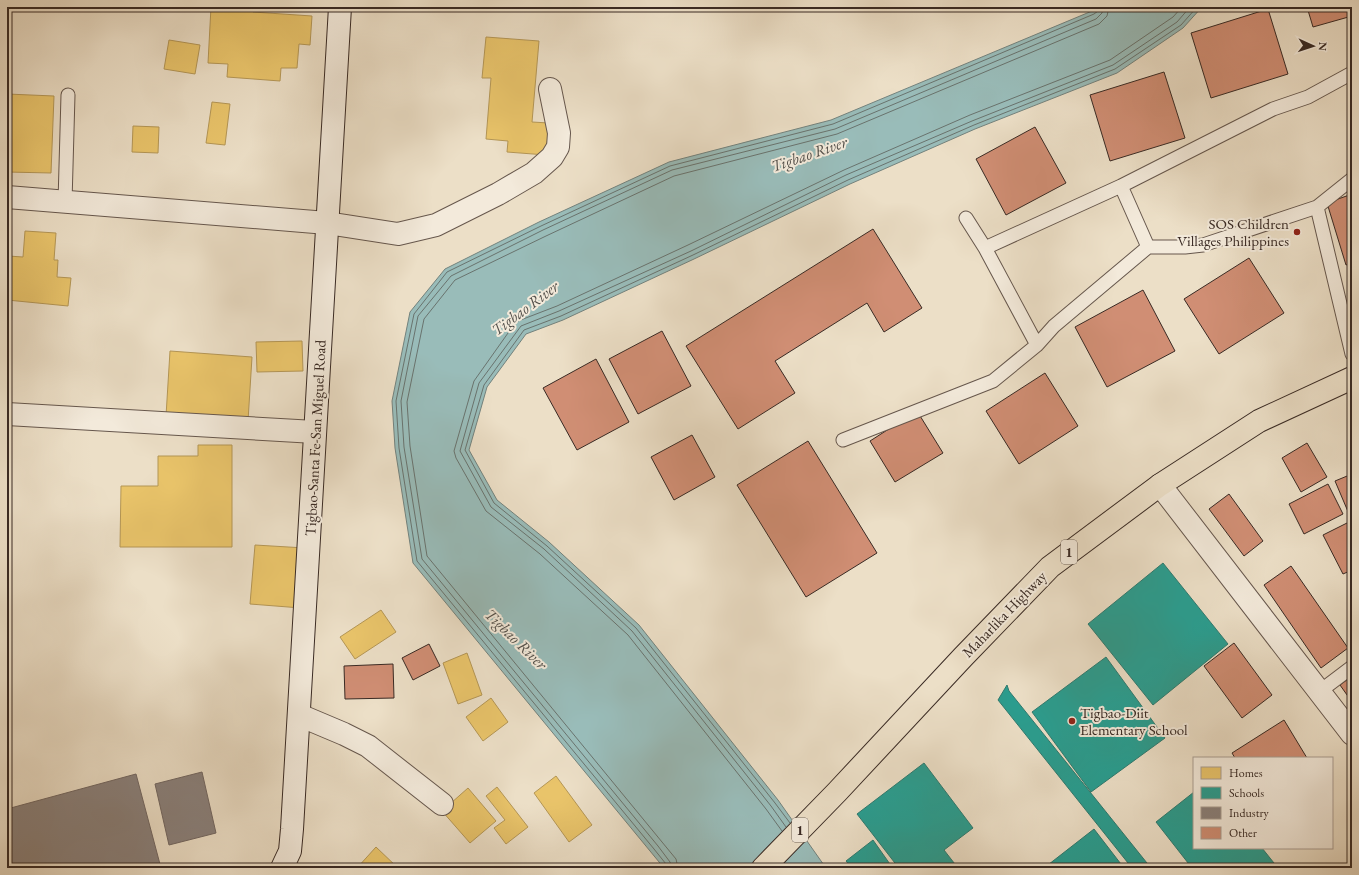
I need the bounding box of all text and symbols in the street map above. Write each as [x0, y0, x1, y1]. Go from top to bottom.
north arrow [1293, 26, 1333, 66]
text: N [1316, 42, 1330, 51]
water label: Tigbao River [768, 131, 851, 177]
place label: SOS Children Villages Philippines [1177, 214, 1289, 250]
marker: SOS Children Villages Philippines [1292, 227, 1302, 237]
water label: Tigbao River [487, 275, 564, 340]
street label: Tigbao-Santa Fe-San Miguel Road [300, 339, 330, 537]
road number: 1 [1061, 540, 1077, 564]
street label: Maharlika Highway [958, 566, 1051, 661]
water label: Tigbao River [480, 604, 552, 675]
place label: Tigbao-Diit Elementary School [1080, 703, 1188, 739]
marker: Tigbao-Diit Elementary School [1067, 716, 1077, 726]
legend [1193, 757, 1333, 849]
text: Homes [1229, 765, 1263, 781]
text: Schools [1229, 785, 1264, 801]
text: Industry [1229, 805, 1269, 821]
road number: 1 [792, 818, 808, 842]
text: Other [1229, 825, 1257, 841]

